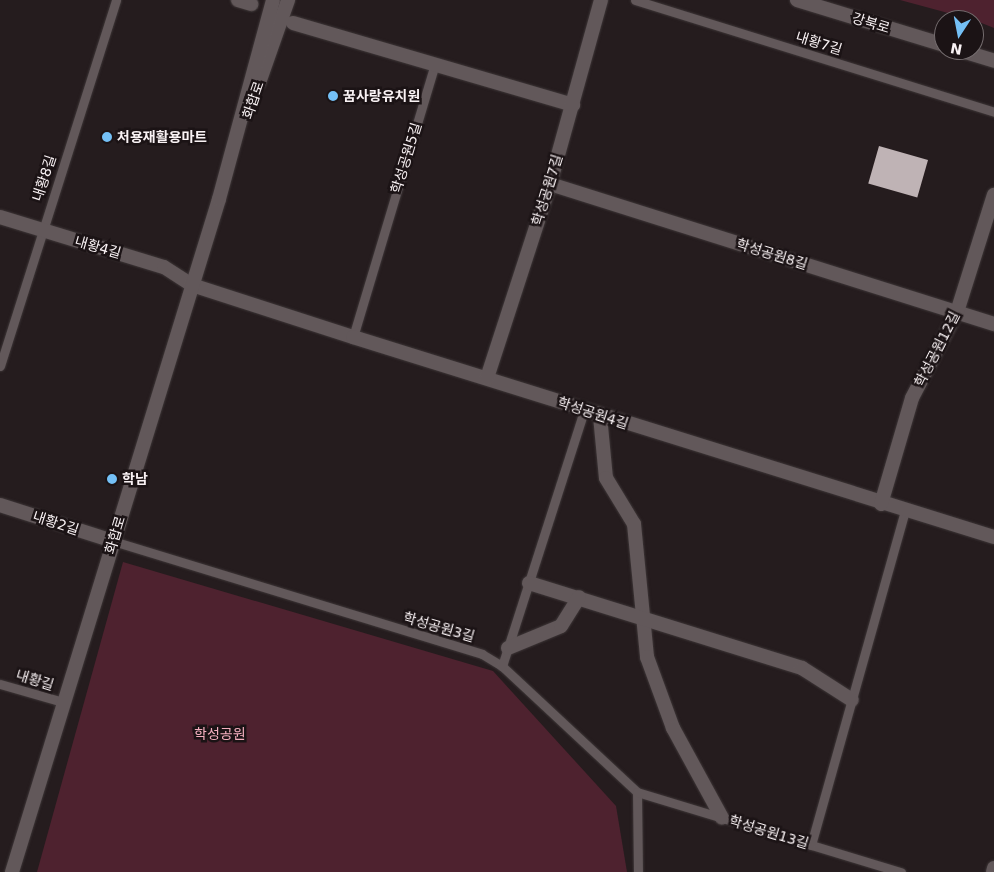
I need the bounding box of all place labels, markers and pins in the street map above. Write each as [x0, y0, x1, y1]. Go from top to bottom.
place label: 꿈사랑유치원 [343, 88, 420, 104]
marker: 꿈사랑유치원 [327, 90, 339, 102]
place label: 처용재활용마트 [117, 129, 207, 145]
marker: 처용재활용마트 [101, 131, 113, 143]
place label: 학남 [122, 471, 148, 487]
marker: 학남 [106, 473, 118, 485]

